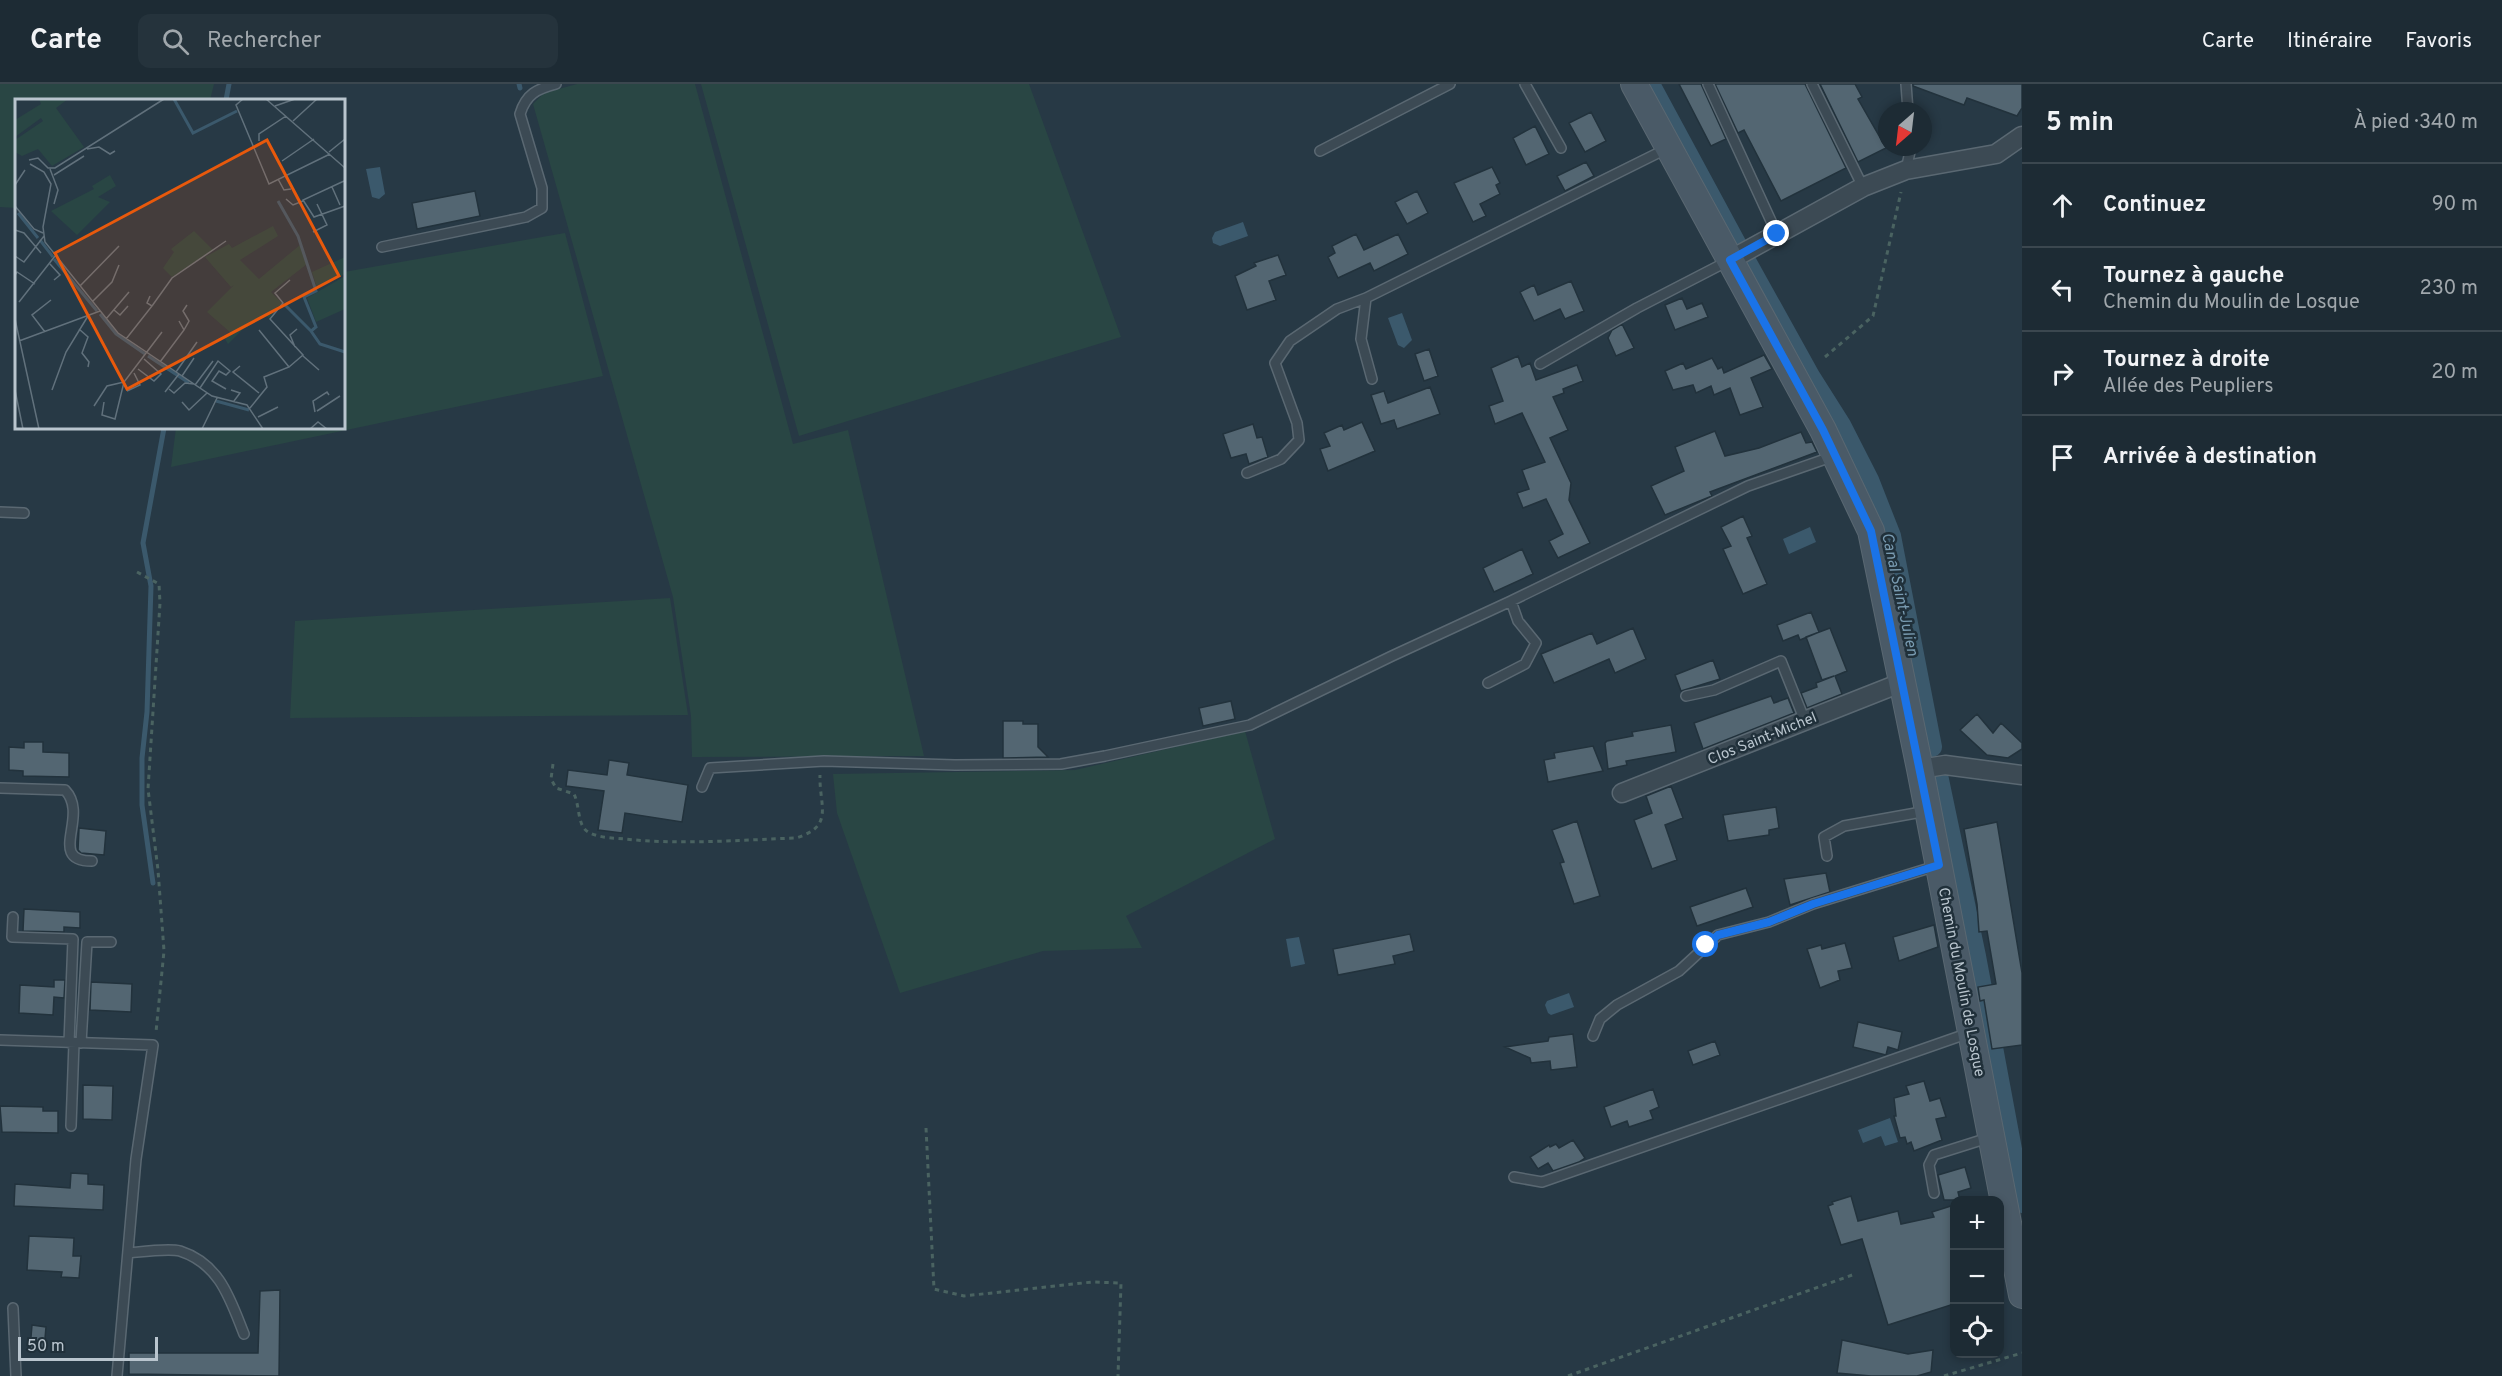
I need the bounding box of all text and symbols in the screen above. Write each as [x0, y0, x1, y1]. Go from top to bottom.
search box [138, 14, 558, 68]
text: Carte [30, 23, 102, 59]
icon: search [159, 25, 192, 58]
text: Rechercher [207, 28, 321, 55]
text: Carte [2202, 28, 2254, 55]
text: Itinéraire [2287, 28, 2372, 55]
text: Favoris [2405, 28, 2472, 55]
inset map [15, 99, 345, 429]
north arrow [1878, 102, 1932, 156]
text: 5 min [2046, 107, 2114, 140]
text: À pied · 340 m [2353, 110, 2478, 136]
icon: ahead [2046, 189, 2079, 222]
text: Continuez [2103, 192, 2206, 219]
text: 90 m [2432, 192, 2478, 218]
route end [1763, 220, 1789, 246]
text: Tournez à gauche [2103, 263, 2284, 290]
icon: left [2046, 273, 2079, 306]
text: 230 m [2419, 276, 2478, 302]
text: Chemin du Moulin de Losque [2103, 290, 2360, 316]
text: Tournez à droite [2103, 347, 2270, 374]
icon: right [2046, 357, 2079, 390]
text: 20 m [2431, 360, 2478, 386]
text: Allée des Peupliers [2103, 374, 2274, 400]
icon: arrive [2046, 441, 2079, 474]
text: Arrivée à destination [2103, 444, 2317, 471]
water label: Canal Saint-Julien [1876, 531, 1922, 658]
street label: Clos Saint-Michel [1705, 709, 1820, 770]
street label: Chemin du Moulin de Losque [1933, 886, 1988, 1079]
route start [1692, 931, 1718, 957]
map controls [1950, 1196, 2004, 1358]
button: + [1950, 1196, 2004, 1250]
button: − [1950, 1250, 2004, 1304]
button: locate [1950, 1304, 2004, 1358]
scale bar [18, 1334, 158, 1362]
text: 50 m [27, 1337, 65, 1357]

